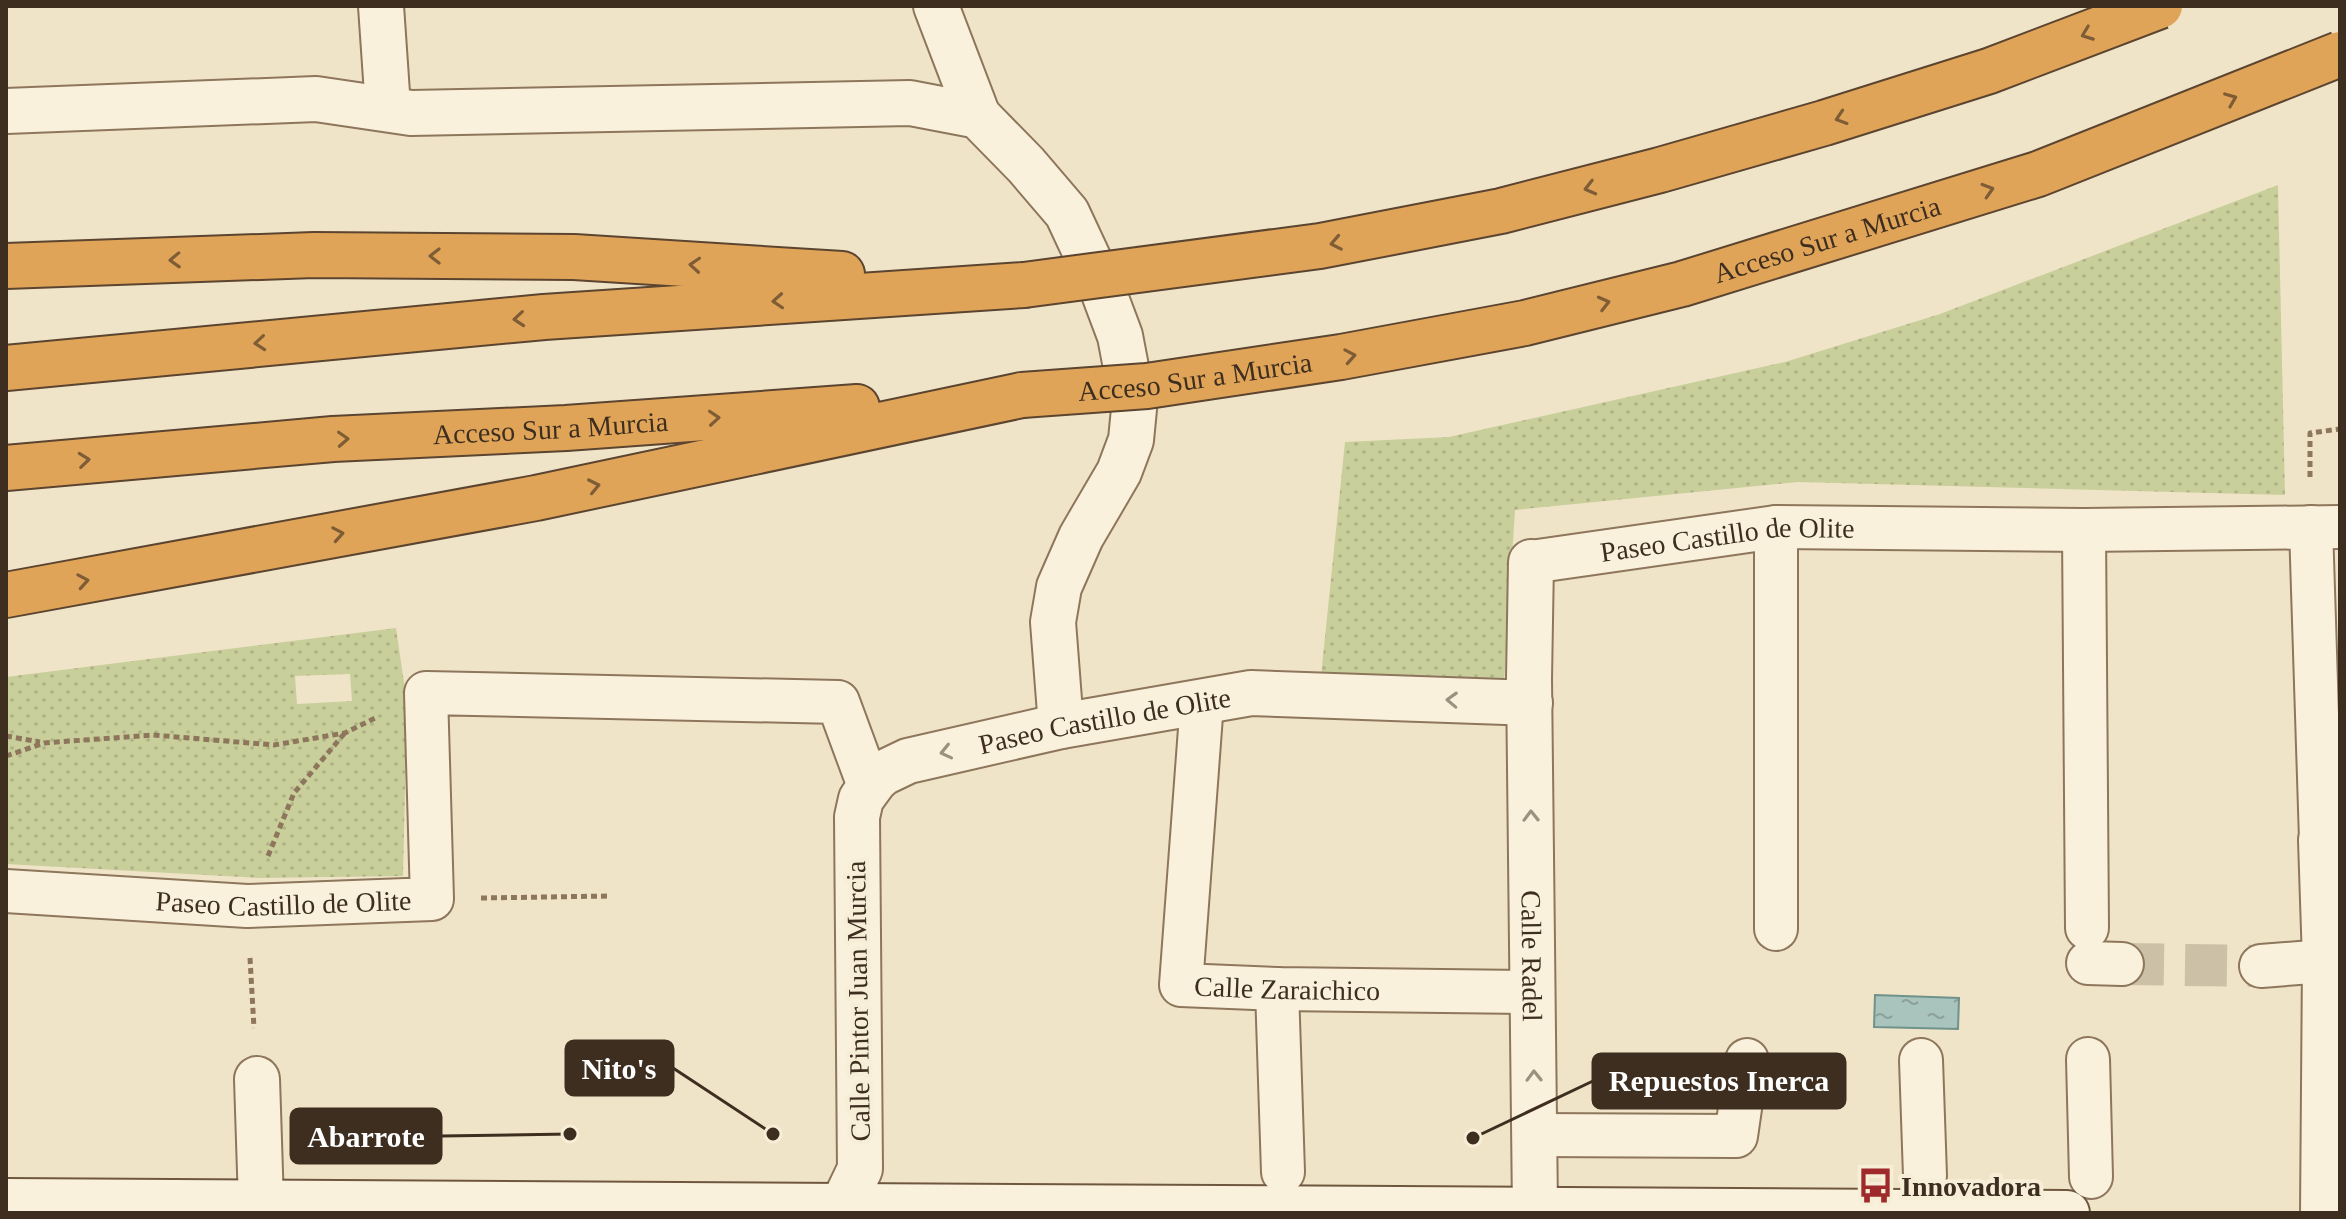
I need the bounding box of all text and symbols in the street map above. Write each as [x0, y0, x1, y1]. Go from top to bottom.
one-way arrow [2081, 24, 2095, 41]
one-way arrow [2223, 92, 2237, 109]
one-way arrow [1834, 109, 1848, 125]
one-way arrow [1584, 179, 1598, 196]
one-way arrow [1980, 183, 1994, 199]
street label: Acceso Sur a Murcia [1710, 189, 1945, 289]
one-way arrow [1330, 234, 1344, 251]
one-way arrow [428, 247, 441, 265]
one-way arrow [168, 251, 181, 268]
one-way arrow [688, 256, 701, 273]
one-way arrow [771, 292, 784, 309]
one-way arrow [1597, 296, 1611, 313]
one-way arrow [512, 310, 525, 327]
one-way arrow [253, 334, 266, 351]
street label: Acceso Sur a Murcia [1077, 346, 1315, 406]
one-way arrow [1343, 348, 1357, 365]
street label: Acceso Sur a Murcia [432, 405, 670, 450]
one-way arrow [708, 410, 721, 427]
one-way arrow [337, 430, 350, 447]
one-way arrow [78, 452, 91, 469]
one-way arrow [587, 478, 600, 495]
street label: Paseo Castillo de Olite [1598, 511, 1855, 567]
one-way arrow [332, 526, 345, 543]
one-way arrow [76, 573, 89, 590]
street label: Paseo Castillo de Olite [976, 681, 1233, 760]
one-way arrow [1445, 691, 1458, 708]
one-way arrow [940, 743, 953, 760]
one-way arrow [1523, 809, 1540, 822]
street label: Calle Pintor Juan Murcia [840, 860, 876, 1142]
street label: Paseo Castillo de Olite [155, 884, 412, 922]
street label: Calle Radel [1516, 890, 1548, 1022]
street label: Calle Zaraichico [1194, 970, 1380, 1006]
callout: Nito's [566, 1041, 673, 1095]
text: Nito's [582, 1052, 657, 1085]
callout: Repuestos Inerca [1593, 1054, 1845, 1108]
text: Repuestos Inerca [1609, 1064, 1829, 1097]
one-way arrow [1526, 1069, 1543, 1082]
callout: Abarrote [291, 1109, 441, 1163]
text: Abarrote [307, 1120, 425, 1153]
bus stop icon: Innovadora [1856, 1167, 1894, 1205]
place label: Innovadora [1901, 1171, 2041, 1202]

